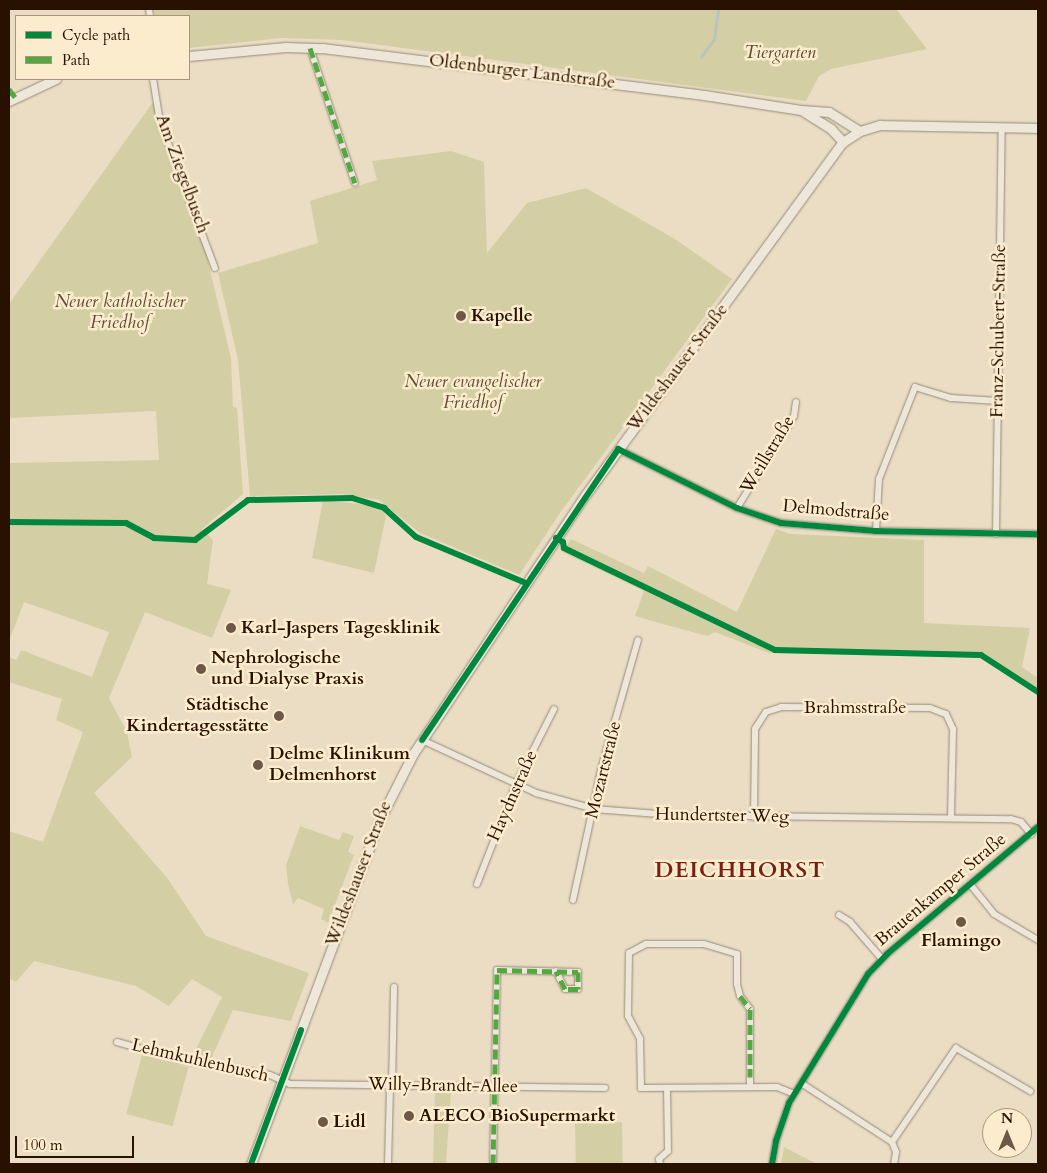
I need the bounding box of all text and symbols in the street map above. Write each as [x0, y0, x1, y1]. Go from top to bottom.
legend [15, 15, 190, 80]
text: Cycle path [62, 25, 130, 45]
park label: Tiergarten [744, 42, 816, 64]
text: Path [62, 50, 90, 70]
street label: Oldenburger Landstraße [428, 50, 616, 94]
street label: Am Ziegelbusch [150, 111, 214, 237]
street label: Franz-Schubert-Straße [987, 244, 1011, 418]
park label: Neuer katholischer Friedhof [55, 292, 185, 334]
street label: Wildeshauser Straße [623, 300, 733, 436]
place label: Kapelle [471, 305, 533, 327]
marker: Kapelle [455, 310, 467, 322]
park label: Neuer evangelischer Friedhof [405, 372, 541, 414]
street label: Weillstraße [736, 412, 800, 498]
street label: Delmodstraße [782, 496, 890, 526]
place label: Karl-Jaspers Tagesklinik [241, 617, 441, 639]
marker: Karl-Jaspers Tagesklinik [225, 622, 237, 634]
place label: Nephrologische und Dialyse Praxis [211, 648, 364, 691]
marker: Nephrologische und Dialyse Praxis [195, 663, 207, 675]
place label: Städtische Kindertagesstätte [126, 695, 269, 738]
street label: Brahmsstraße [804, 697, 906, 719]
marker: Städtische Kindertagesstätte [273, 710, 285, 722]
street label: Mozartstraße [581, 719, 627, 821]
place label: Delme Klinikum Delmenhorst [269, 744, 410, 786]
street label: Haydnstraße [483, 747, 543, 845]
marker: Delme Klinikum Delmenhorst [251, 758, 265, 772]
street label: Wildeshauser Straße [321, 798, 397, 950]
street label: Hundertster Weg [655, 804, 789, 828]
street label: Brauenkamper Straße [871, 829, 1011, 951]
district label: DEICHHORST [653, 858, 827, 884]
marker: Flamingo [955, 916, 967, 928]
place label: Flamingo [921, 930, 1001, 952]
street label: Lehmkuhlenbusch [129, 1035, 271, 1087]
street label: Willy-Brandt-Allee [368, 1074, 518, 1098]
place label: ALECO BioSupermarkt [419, 1105, 615, 1127]
north arrow [982, 1108, 1032, 1158]
text: N [1001, 1109, 1013, 1128]
marker: ALECO BioSupermarkt [403, 1110, 415, 1122]
place label: Lidl [333, 1111, 366, 1133]
marker: Lidl [317, 1116, 329, 1128]
scale bar [18, 1126, 136, 1158]
text: 100 m [23, 1135, 63, 1155]

